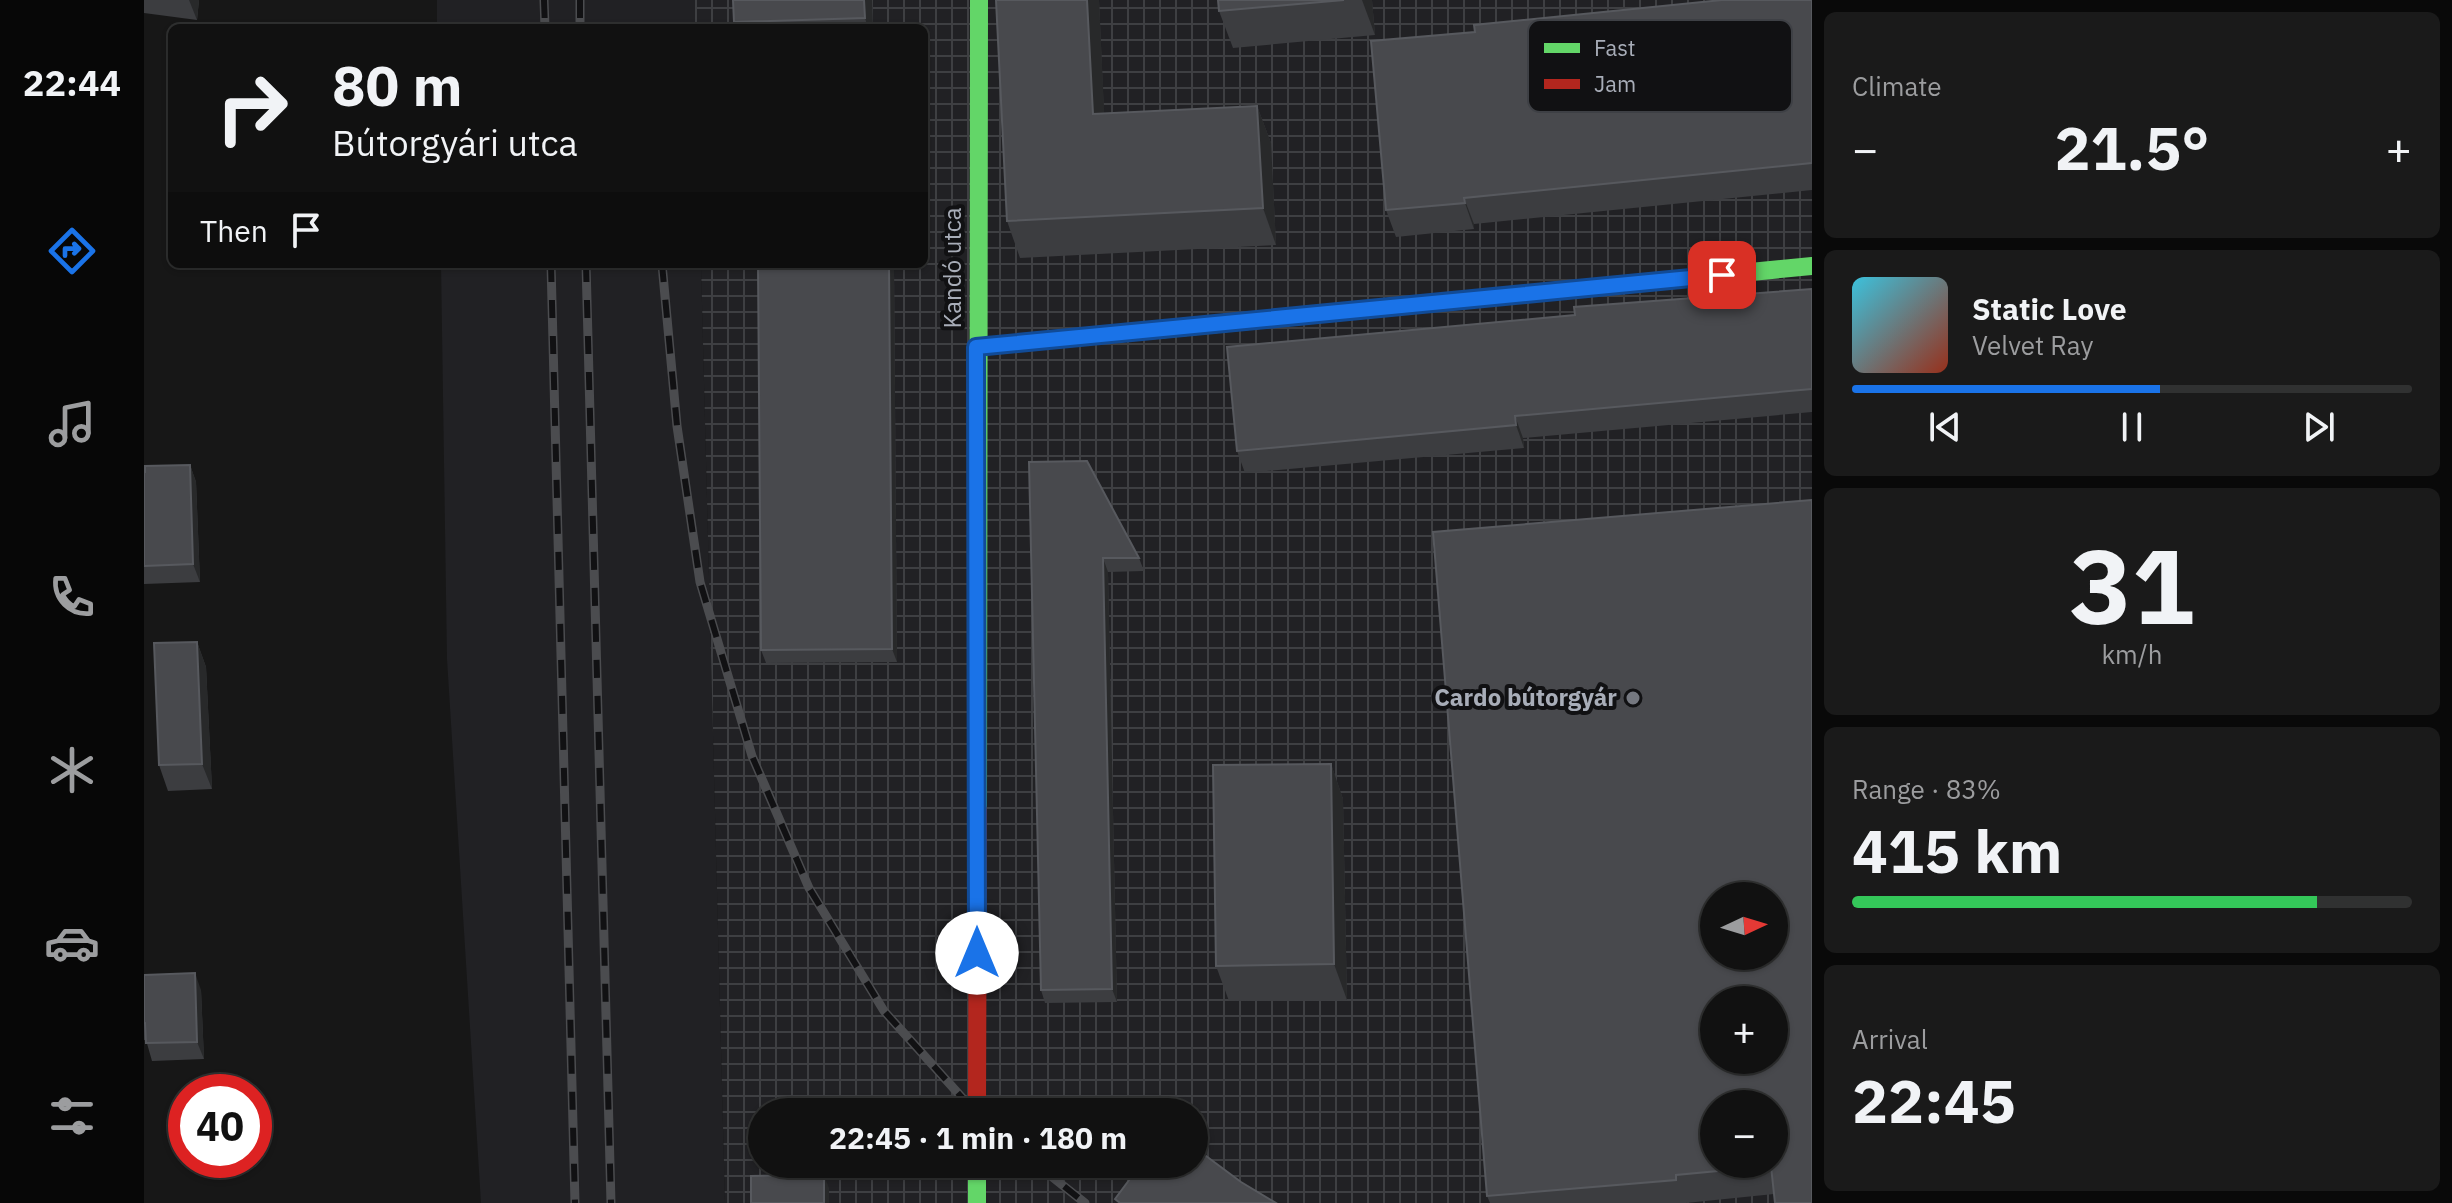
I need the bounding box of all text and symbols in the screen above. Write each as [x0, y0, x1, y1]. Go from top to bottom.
legend [1528, 20, 1792, 112]
text: Fast [1594, 33, 1635, 62]
text: 80 m [332, 49, 462, 121]
icon: right [200, 56, 304, 160]
text: 22:44 [23, 59, 121, 106]
text: Jam [1594, 69, 1636, 98]
text: Climate [1852, 69, 1942, 103]
text: 21.5° [2055, 108, 2209, 187]
text: Bútorgyári utca [332, 119, 578, 166]
text: − [1852, 120, 1878, 177]
text: + [2386, 120, 2412, 177]
street label: Kandó utca [936, 207, 968, 329]
icon: arrive [284, 208, 328, 252]
text: Then [200, 211, 268, 250]
icon: directions [44, 223, 100, 279]
pin [1688, 241, 1756, 309]
icon: arrive [1700, 253, 1744, 297]
text: Static Love [1972, 289, 2127, 328]
text: Velvet Ray [1972, 328, 2093, 362]
icon: music [44, 396, 100, 452]
icon: previous [1923, 405, 1967, 449]
icon: pause [2110, 405, 2154, 449]
icon: next [2297, 405, 2341, 449]
text: 31 [2070, 517, 2194, 653]
icon: phone [44, 569, 100, 625]
text: km/h [2101, 637, 2163, 671]
place label: Cardo bútorgyár [1434, 681, 1617, 713]
marker: Cardo bútorgyár [1624, 689, 1642, 707]
icon: climate [44, 742, 100, 798]
text: Range · 83% [1852, 772, 2001, 806]
text: 415 km [1852, 811, 2062, 890]
north arrow [1700, 882, 1788, 970]
map controls [1700, 882, 1788, 1178]
position arrow [935, 911, 1019, 995]
icon: car [44, 915, 100, 971]
button: + [1700, 986, 1788, 1074]
text: Arrival [1852, 1022, 1928, 1056]
text: 22:45 [1852, 1061, 2016, 1140]
speed limit sign: 40 [168, 1074, 272, 1178]
icon: filters [44, 1088, 100, 1144]
button: − [1700, 1090, 1788, 1178]
text: 22:45 · 1 min · 180 m [829, 1118, 1127, 1157]

